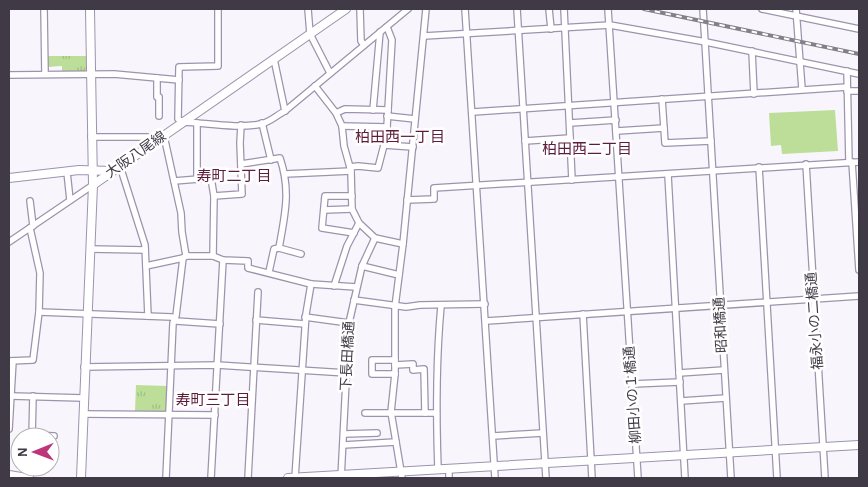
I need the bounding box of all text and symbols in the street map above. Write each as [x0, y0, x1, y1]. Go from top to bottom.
street label: 大阪八尾線 [103, 128, 169, 181]
district label: 柏田西一丁目 [355, 129, 445, 145]
district label: 柏田西二丁目 [542, 141, 632, 157]
district label: 寿町二丁目 [196, 168, 272, 184]
street label: 福永小の二橋通 [804, 272, 825, 370]
street label: 昭和橋通 [712, 297, 729, 353]
street label: 下長田橋通 [338, 321, 357, 391]
street label: 柳田小の１橋通 [621, 346, 643, 445]
district label: 寿町三丁目 [175, 392, 251, 408]
north arrow [10, 427, 60, 477]
text: N [16, 447, 30, 457]

